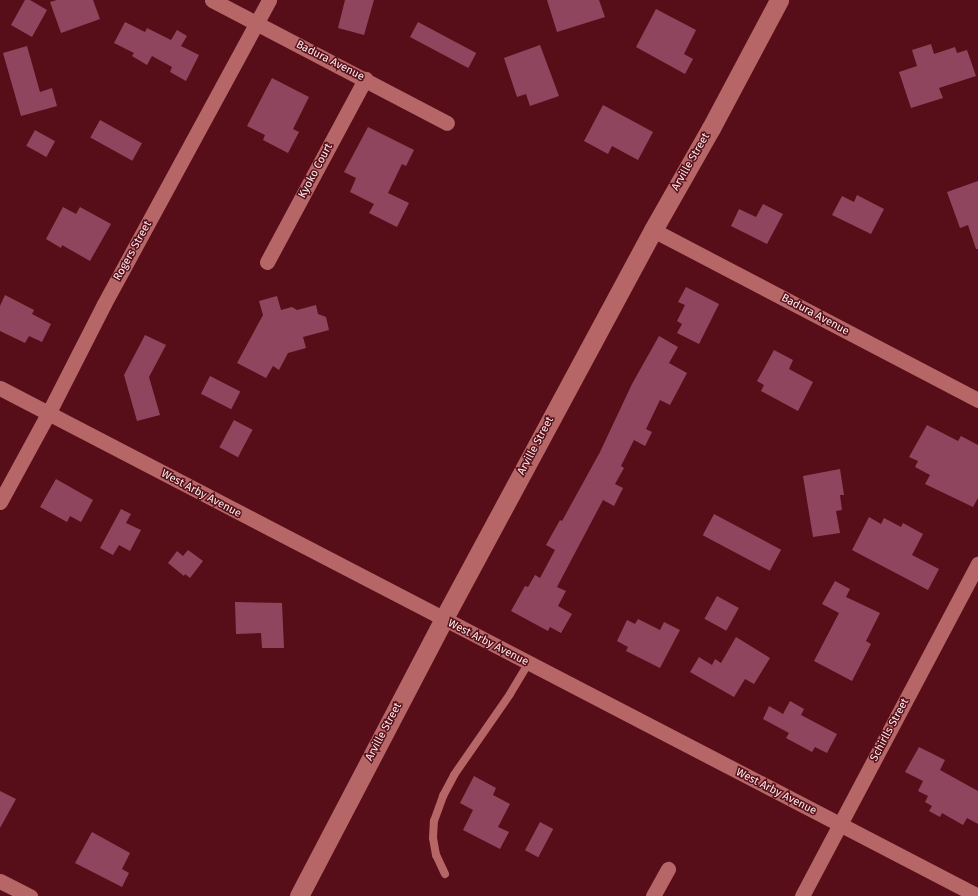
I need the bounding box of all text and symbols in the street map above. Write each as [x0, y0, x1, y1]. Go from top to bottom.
street label: Badura Avenue [294, 38, 366, 84]
street label: Arville Street [669, 131, 713, 193]
street label: Kyoko Court [296, 141, 336, 201]
street label: Rogers Street [111, 219, 155, 283]
street label: Badura Avenue [779, 292, 851, 338]
street label: Arville Street [515, 415, 557, 477]
street label: West Arby Avenue [159, 467, 243, 521]
street label: West Arby Avenue [445, 617, 531, 669]
street label: Schirlls Street [868, 696, 912, 764]
street label: Arville Street [363, 701, 405, 763]
street label: West Arby Avenue [733, 766, 819, 818]

